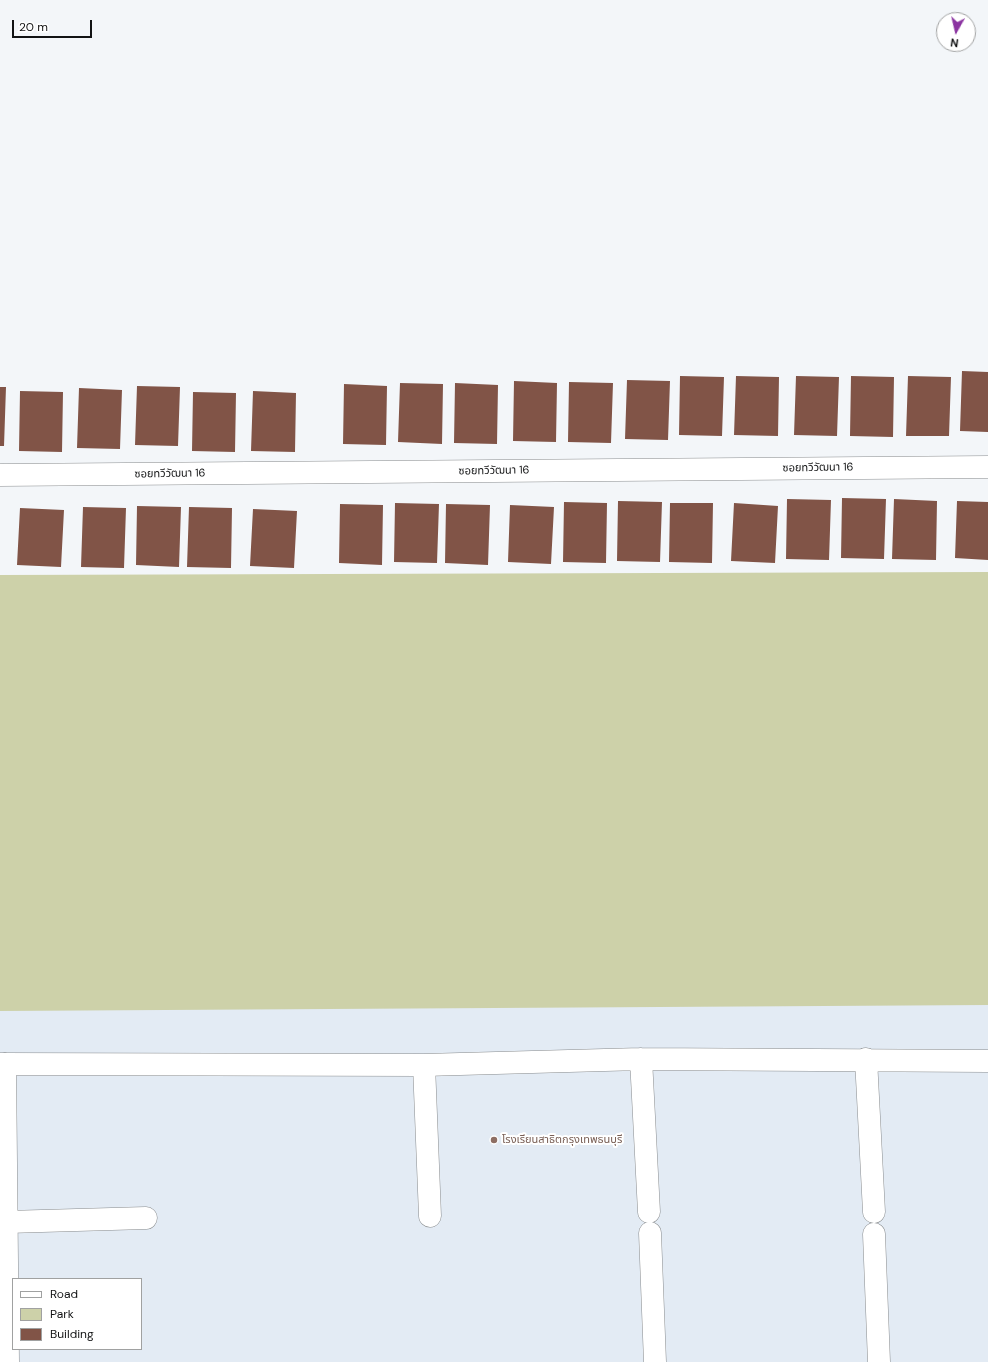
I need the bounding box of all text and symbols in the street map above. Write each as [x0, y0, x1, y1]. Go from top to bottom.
scale bar [14, 12, 94, 38]
north arrow [936, 12, 976, 52]
text: 20 m [19, 19, 48, 35]
text: N [950, 35, 959, 50]
street label: ซอยทวีวัฒนา 16 [782, 461, 854, 475]
street label: ซอยทวีวัฒนา 16 [458, 464, 530, 478]
street label: ซอยทวีวัฒนา 16 [134, 467, 206, 481]
place label: โรงเรียนสาธิตกรุงเทพธนบุรี [502, 1133, 622, 1147]
marker: โรงเรียนสาธิตกรุงเทพธนบุรี [489, 1135, 499, 1145]
legend [12, 1278, 142, 1350]
text: Road [50, 1286, 78, 1302]
text: Park [50, 1306, 74, 1322]
text: Building [50, 1326, 94, 1342]

